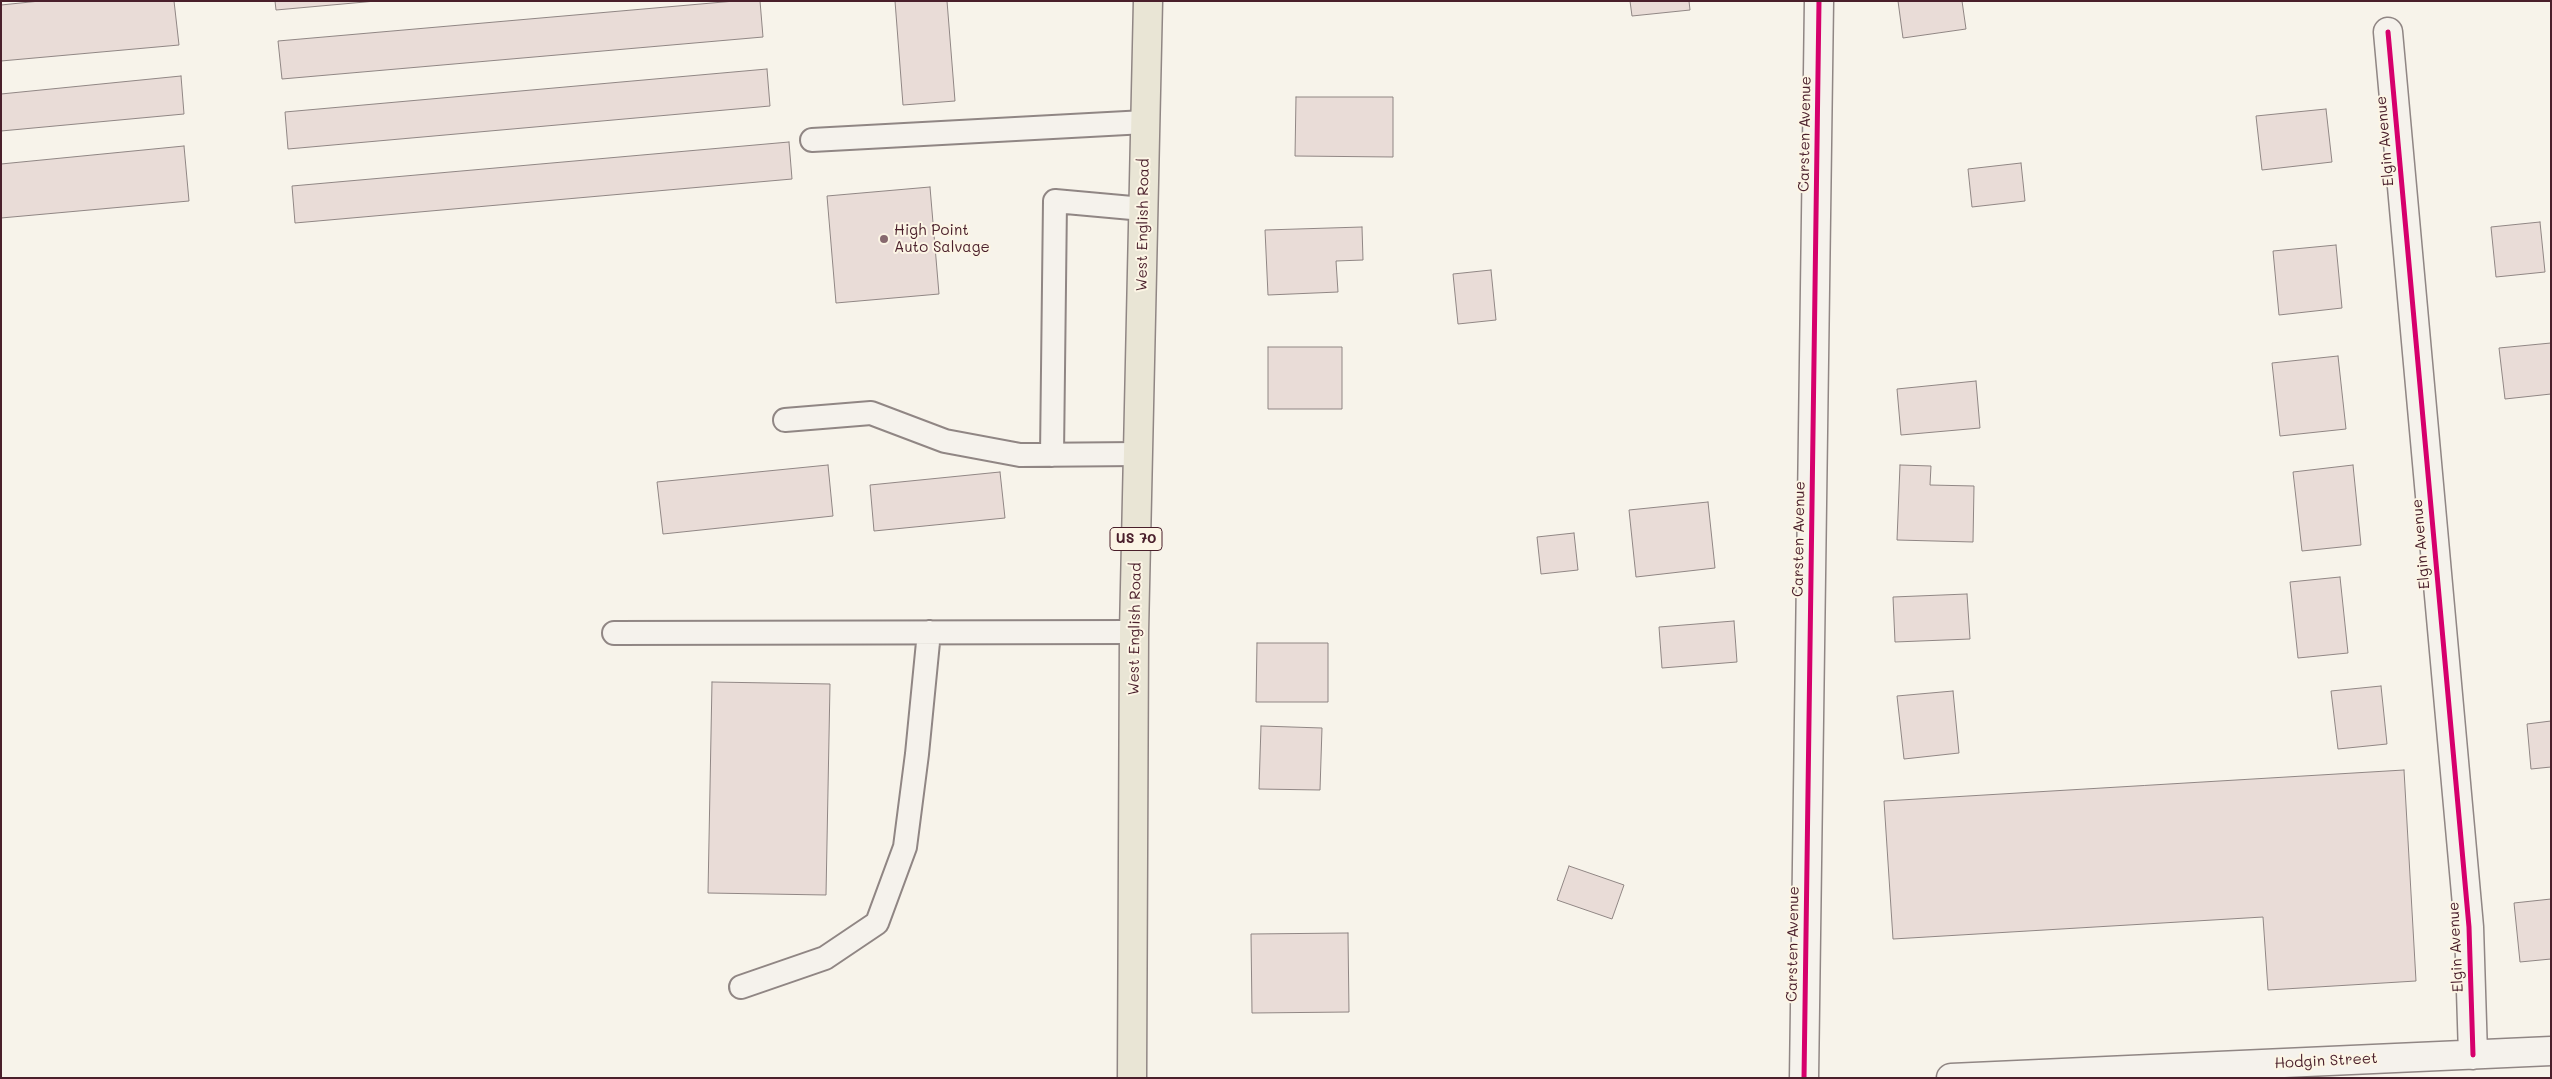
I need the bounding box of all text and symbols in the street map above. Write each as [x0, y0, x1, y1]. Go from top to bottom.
street label: Carsten Avenue [1795, 76, 1815, 192]
street label: Elgin Avenue [2372, 95, 2398, 187]
street label: West English Road [1133, 158, 1153, 292]
place label: High Point Auto Salvage [894, 221, 990, 256]
marker: High Point Auto Salvage [878, 233, 890, 245]
street label: Carsten Avenue [1789, 481, 1809, 597]
street label: Elgin Avenue [2408, 498, 2434, 590]
road number: US 70 [1110, 528, 1162, 550]
street label: West English Road [1125, 562, 1145, 696]
street label: Carsten Avenue [1783, 886, 1803, 1002]
street label: Elgin Avenue [2445, 901, 2467, 993]
street label: Hodgin Street [2274, 1049, 2378, 1073]

